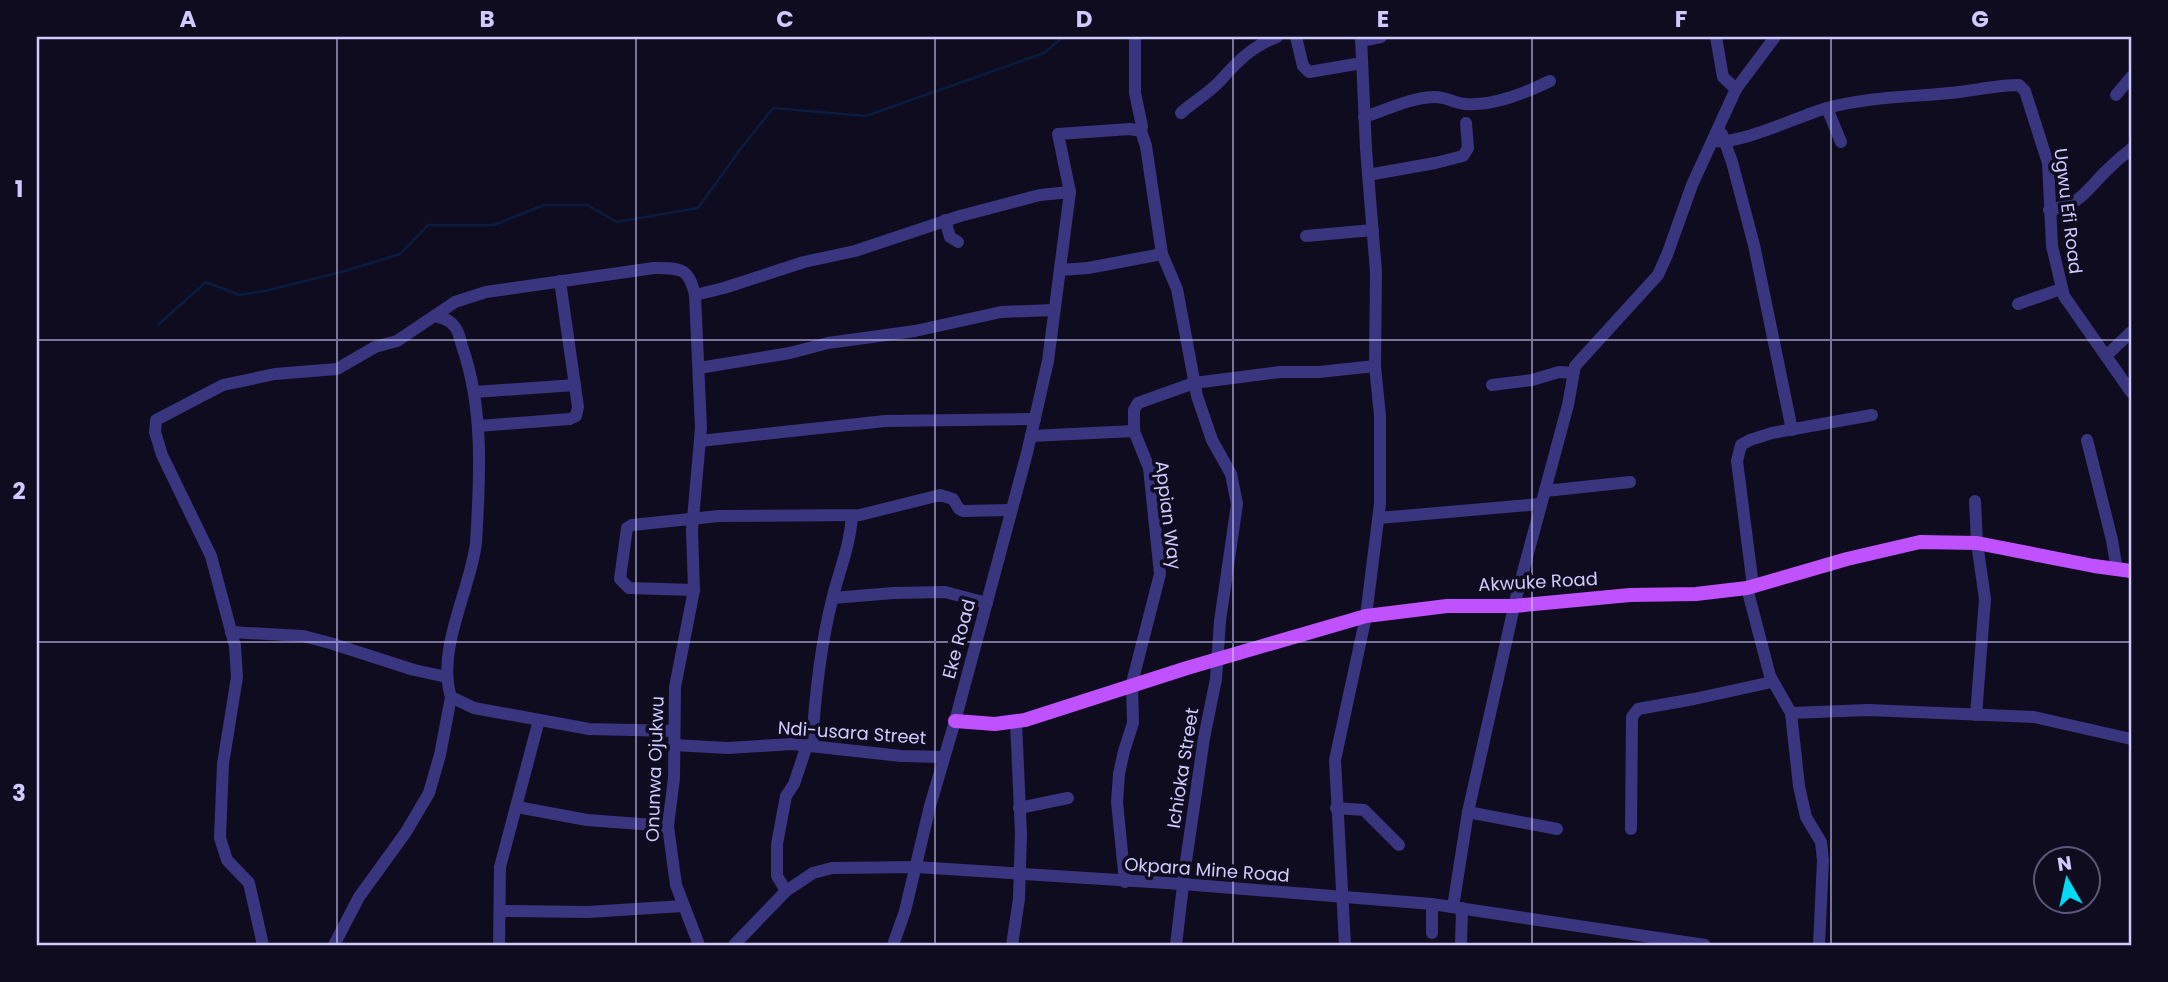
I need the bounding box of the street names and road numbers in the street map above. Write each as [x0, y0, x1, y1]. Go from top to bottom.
street label: Ugwu Efi Road [2048, 147, 2089, 275]
street label: Appian Way [1149, 459, 1188, 571]
street label: Akwuke Road [1478, 566, 1598, 597]
street label: Eke Road [936, 596, 981, 681]
street label: Onunwa Ojukwu [639, 696, 670, 842]
street label: Ichioka Street [1161, 706, 1204, 830]
street label: Ndi-usara Street [777, 715, 927, 750]
street label: Okpara Mine Road [1124, 851, 1291, 888]

